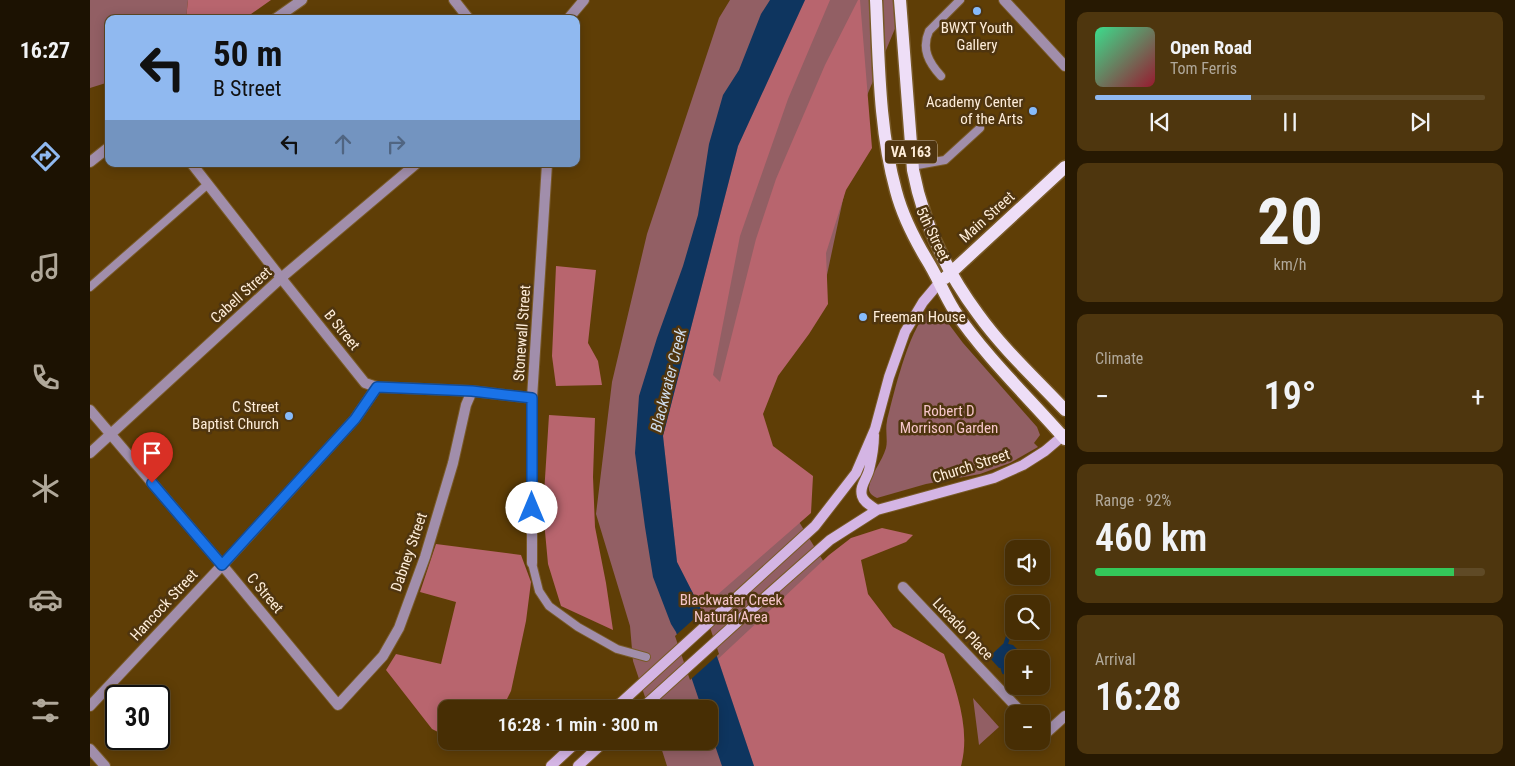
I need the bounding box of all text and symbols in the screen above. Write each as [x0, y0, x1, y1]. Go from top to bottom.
marker: BWXT Youth Gallery [971, 5, 983, 17]
place label: BWXT Youth Gallery [941, 19, 1013, 54]
text: 50 m [213, 34, 282, 75]
icon: left [130, 35, 195, 100]
text: Open Road [1170, 36, 1252, 59]
text: 16:27 [20, 38, 70, 63]
text: Tom Ferris [1170, 59, 1237, 78]
text: B Street [213, 76, 282, 101]
place label: Academy Center of the Arts [926, 93, 1023, 128]
marker: Academy Center of the Arts [1027, 105, 1039, 117]
icon: previous [1146, 108, 1174, 136]
icon: pause [1276, 108, 1304, 136]
icon: next [1406, 108, 1434, 136]
icon: left [276, 130, 304, 158]
icon: ahead [329, 130, 357, 158]
icon: right [382, 130, 410, 158]
icon: directions [28, 139, 63, 174]
road number: VA 163 [885, 140, 937, 163]
text: 20 [1257, 184, 1323, 260]
street label: Main Street [956, 188, 1018, 246]
street label: 5th Street [912, 204, 954, 264]
icon: music [28, 250, 63, 285]
text: km/h [1274, 255, 1306, 274]
street label: Cabell Street [207, 263, 275, 327]
street label: Stonewall Street [510, 284, 534, 382]
street label: B Street [320, 306, 364, 354]
place label: Freeman House [873, 308, 966, 326]
marker: Freeman House [857, 311, 869, 323]
water label: Blackwater Creek [646, 325, 691, 434]
text: Climate [1095, 349, 1143, 368]
icon: phone [28, 360, 63, 395]
text: 19° [1264, 374, 1316, 418]
text: − [1095, 380, 1109, 413]
text: + [1471, 380, 1485, 413]
place label: C Street Baptist Church [192, 398, 279, 433]
park label: Robert D Morrison Garden [900, 402, 998, 437]
marker: C Street Baptist Church [283, 410, 295, 422]
pin [131, 432, 173, 483]
icon: arrive [138, 439, 166, 467]
street label: Church Street [930, 445, 1012, 487]
icon: climate [28, 471, 63, 506]
position arrow [505, 481, 557, 533]
text: Range · 92% [1095, 491, 1171, 510]
street label: Dabney Street [387, 510, 431, 594]
text: 460 km [1095, 516, 1207, 560]
map controls [1005, 540, 1050, 750]
button: sound [1005, 540, 1050, 585]
street label: Hancock Street [127, 566, 201, 644]
street label: C Street [243, 569, 287, 617]
icon: car [28, 582, 63, 617]
park label: Blackwater Creek Natural Area [680, 591, 783, 626]
street label: Lucado Place [929, 594, 997, 664]
button: search [1005, 595, 1050, 640]
button: + [1005, 650, 1050, 695]
text: Arrival [1095, 650, 1136, 669]
text: 16:28 [1095, 675, 1181, 719]
speed limit sign: 30 [105, 685, 170, 750]
icon: filters [28, 693, 63, 728]
button: − [1005, 705, 1050, 750]
text: 16:28 · 1 min · 300 m [498, 713, 658, 736]

